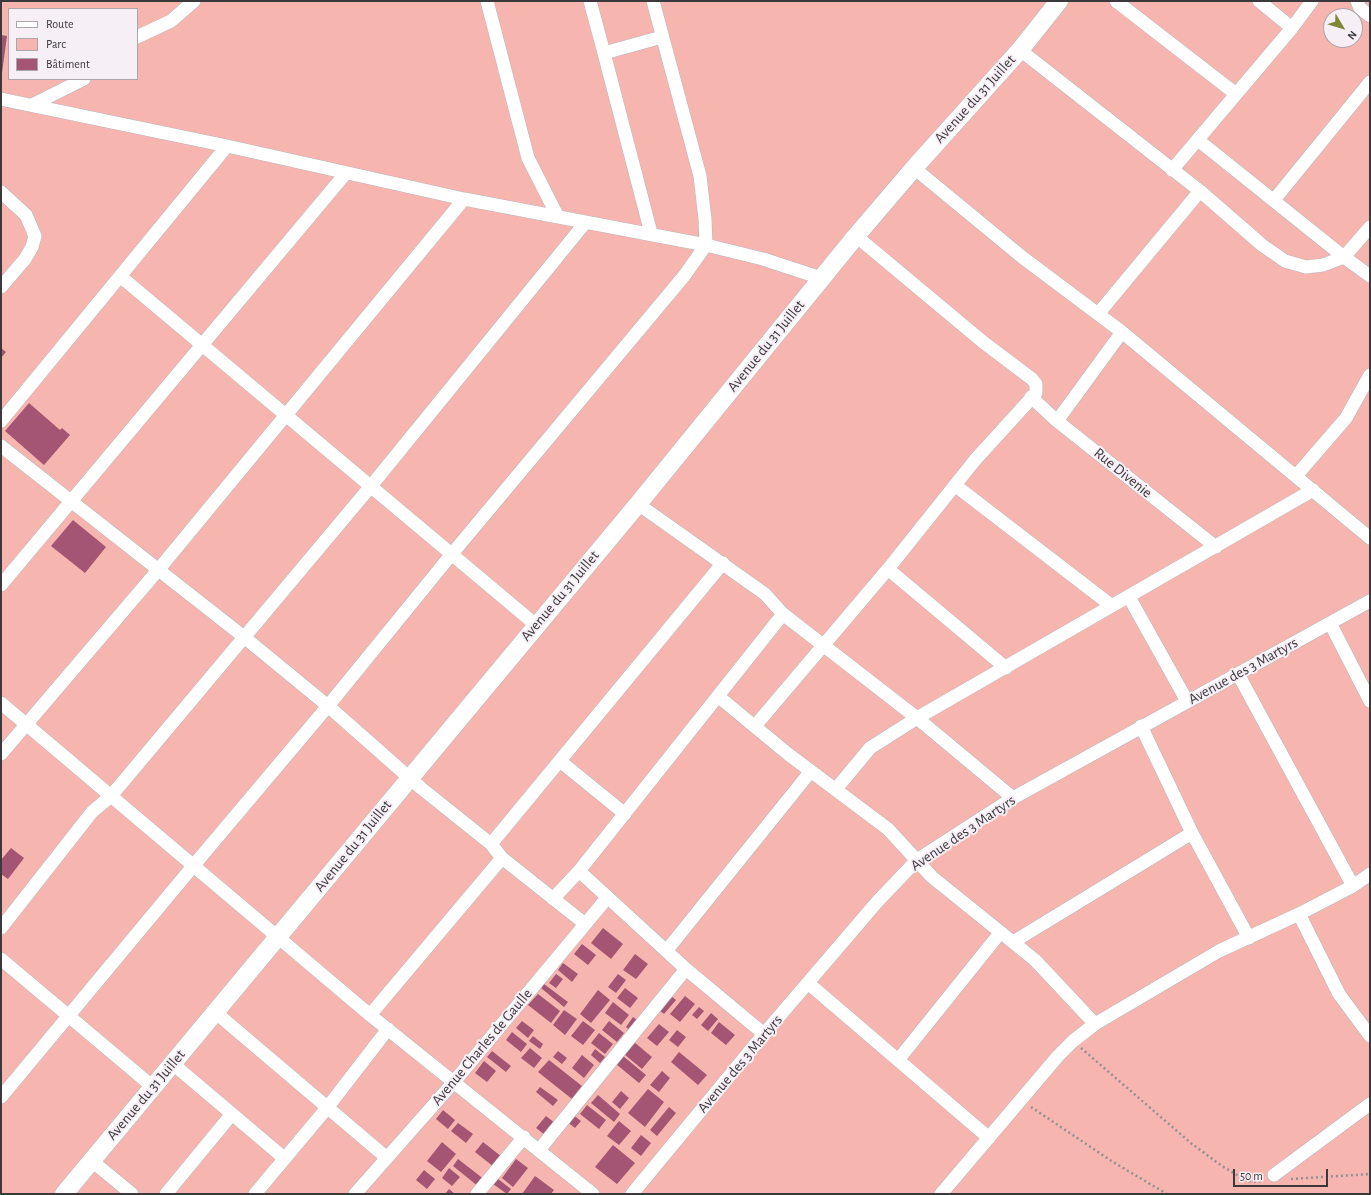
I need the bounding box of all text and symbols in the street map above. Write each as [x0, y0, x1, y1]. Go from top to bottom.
legend [8, 8, 138, 80]
north arrow [1323, 8, 1363, 48]
text: Route [46, 18, 73, 30]
text: N [1345, 29, 1359, 41]
text: Parc [46, 38, 66, 50]
street label: Avenue du 31 Juillet [931, 51, 1019, 147]
text: Bâtiment [46, 58, 90, 70]
street label: Avenue du 31 Juillet [724, 297, 808, 395]
street label: Rue Divenie [1090, 444, 1156, 502]
street label: Avenue du 31 Juillet [517, 547, 603, 645]
street label: Avenue des 3 Martyrs [1185, 633, 1301, 709]
street label: Avenue des 3 Martyrs [907, 791, 1019, 875]
street label: Avenue du 31 Juillet [311, 797, 395, 895]
street label: Avenue Charles de Gaulle [428, 985, 536, 1109]
street label: Avenue des 3 Martyrs [694, 1011, 786, 1117]
street label: Avenue du 31 Juillet [103, 1046, 189, 1144]
scale bar [1235, 1161, 1330, 1187]
text: 50 m [1240, 1170, 1263, 1182]

